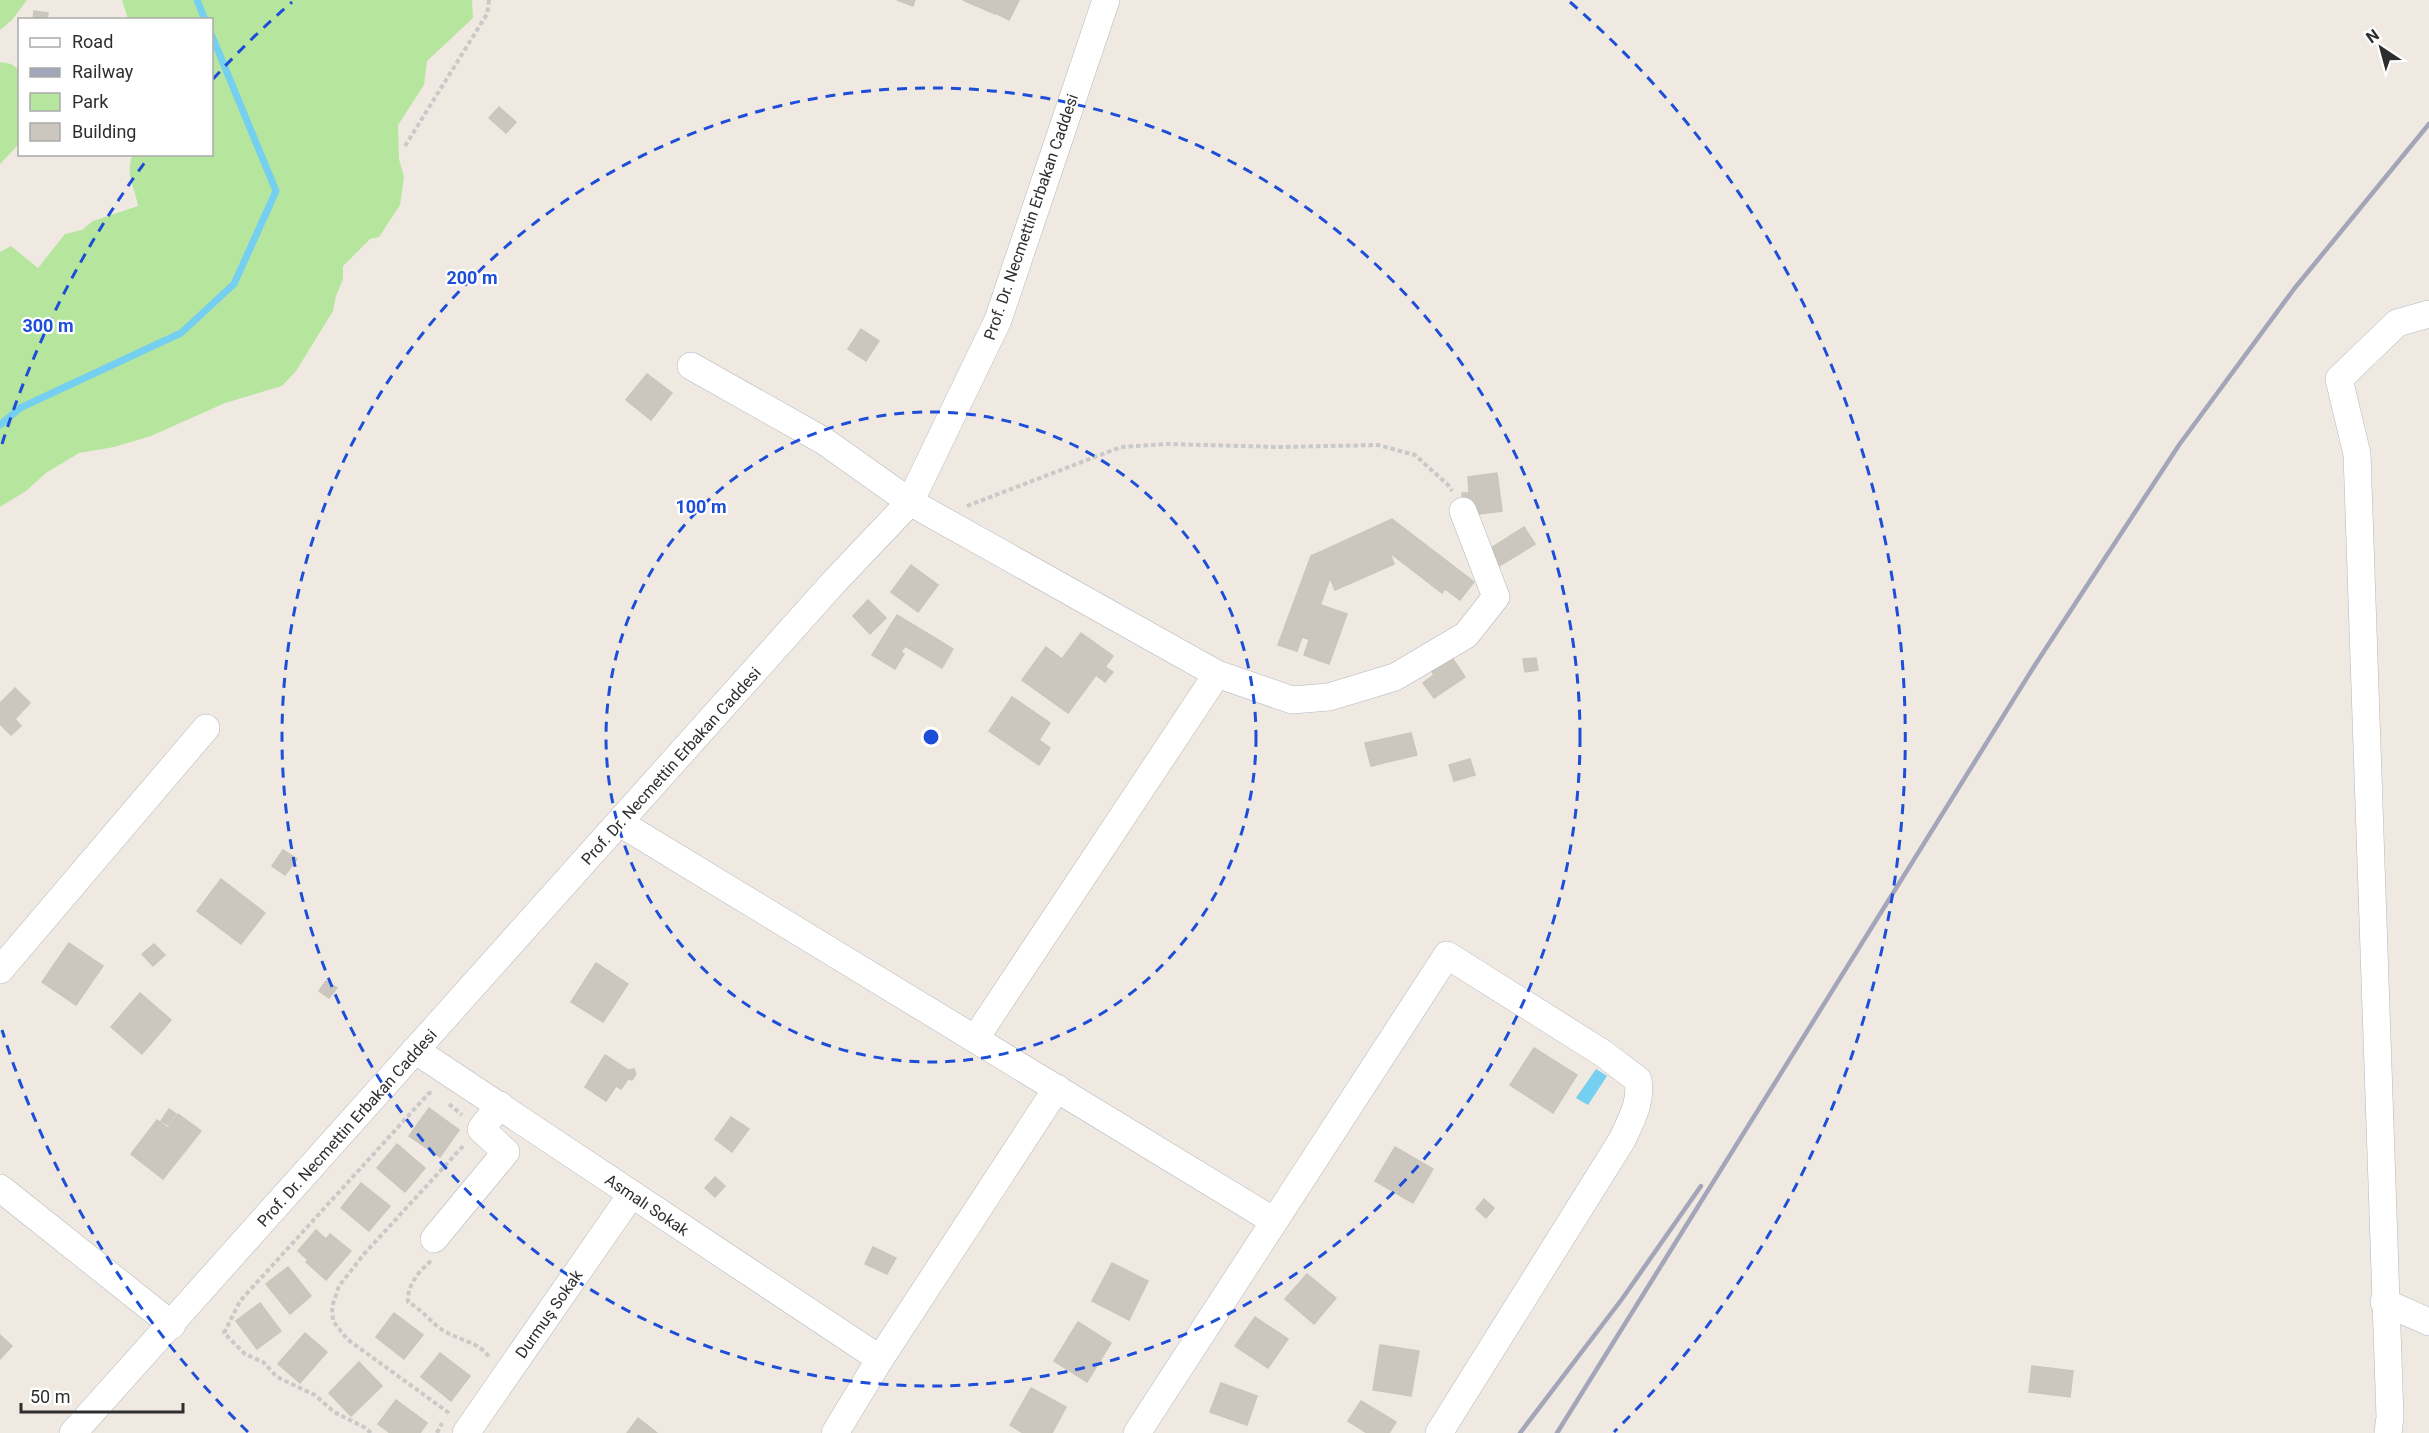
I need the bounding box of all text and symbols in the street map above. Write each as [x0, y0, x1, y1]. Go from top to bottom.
legend [18, 18, 213, 156]
north arrow [2351, 18, 2411, 78]
text: N [2362, 25, 2383, 47]
text: Road [72, 31, 113, 52]
text: Railway [72, 61, 134, 82]
text: Park [72, 91, 109, 112]
street label: Prof. Dr. Necmettin Erbakan Caddesi [980, 91, 1082, 343]
text: Building [72, 121, 136, 142]
text: 200 m [446, 267, 498, 288]
text: 300 m [22, 315, 74, 336]
text: 100 m [675, 496, 727, 517]
street label: Prof. Dr. Necmettin Erbakan Caddesi [577, 663, 765, 869]
centre of rings [921, 727, 941, 747]
street label: Prof. Dr. Necmettin Erbakan Caddesi [253, 1025, 441, 1231]
street label: Asmalı Sokak [602, 1170, 693, 1240]
street label: Durmuş Sokak [512, 1265, 587, 1362]
scale bar [21, 1376, 183, 1414]
text: 50 m [30, 1386, 70, 1407]

